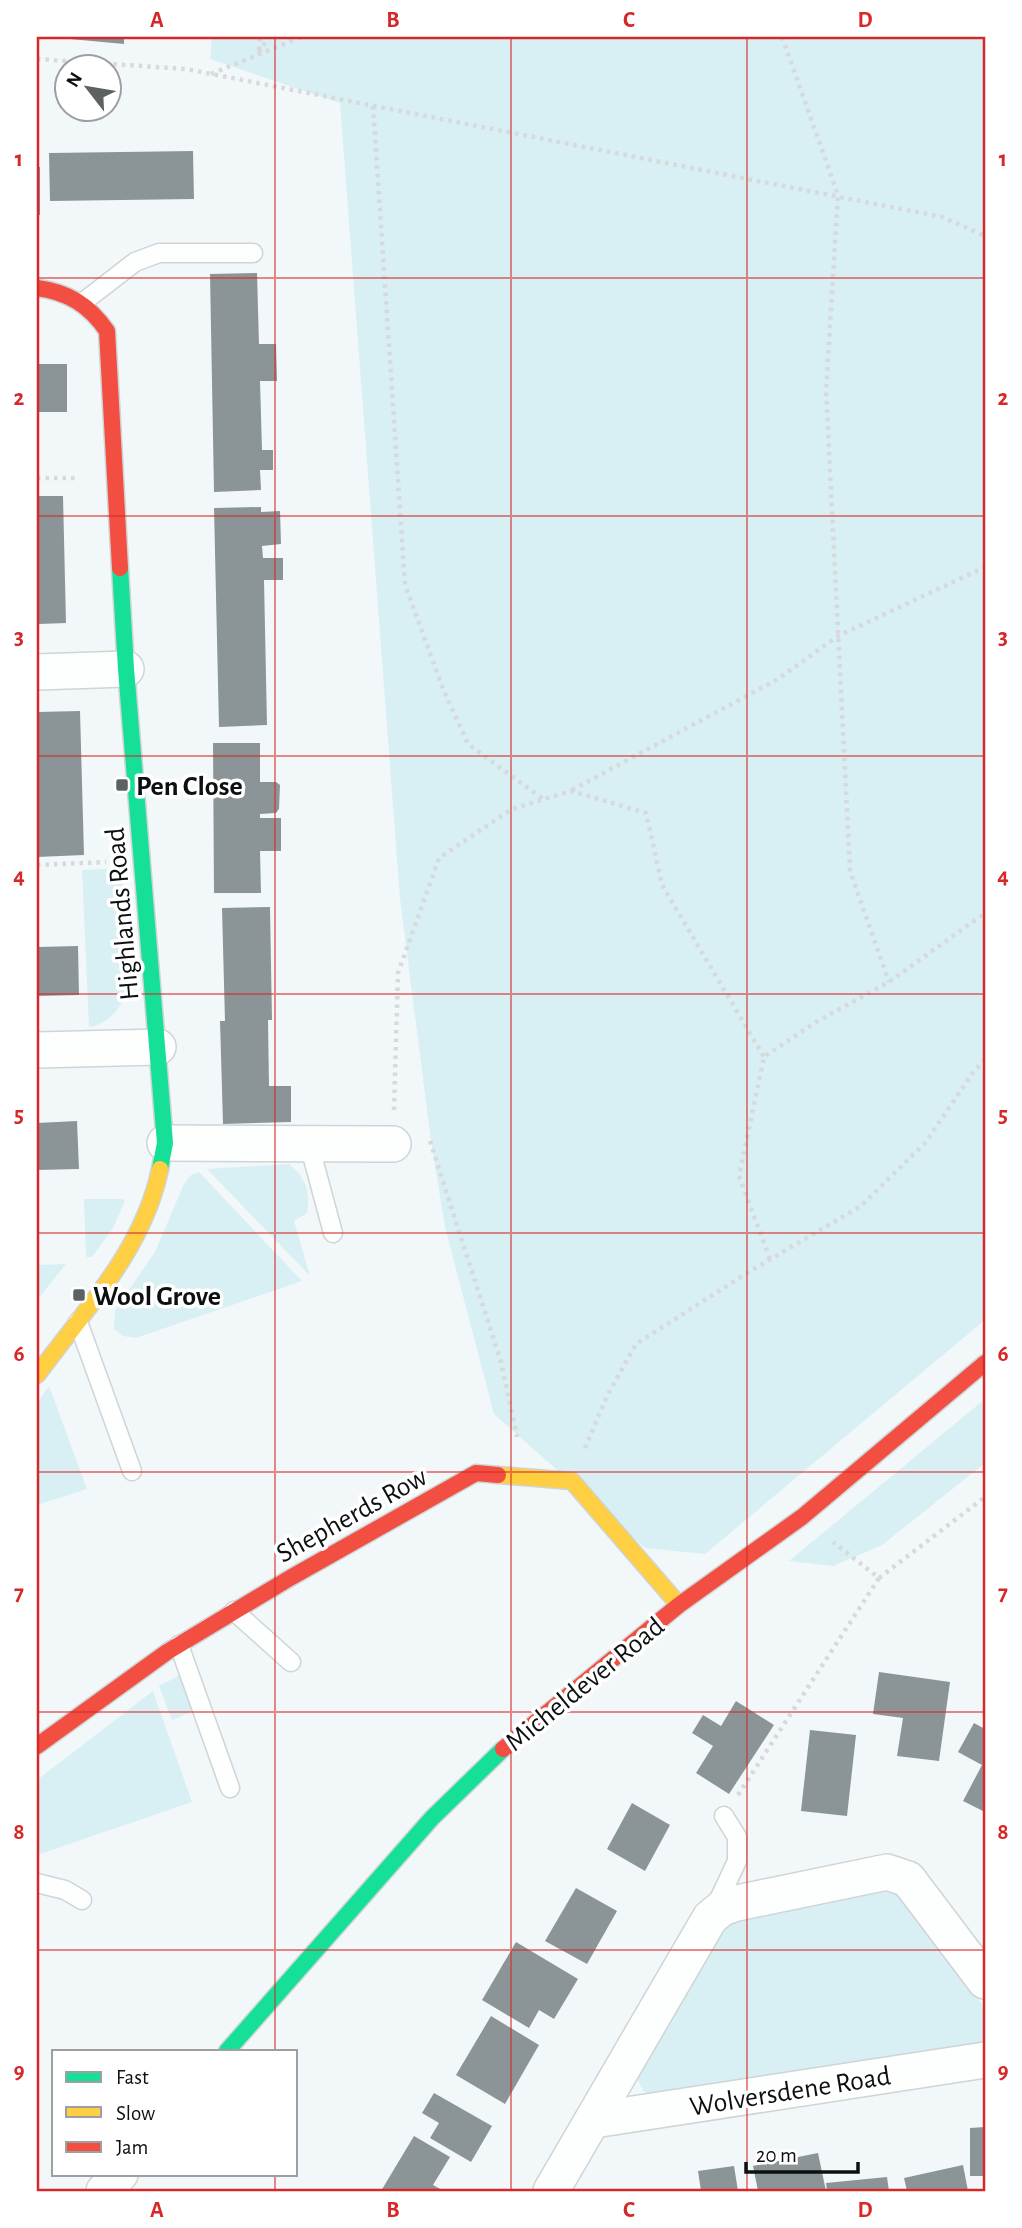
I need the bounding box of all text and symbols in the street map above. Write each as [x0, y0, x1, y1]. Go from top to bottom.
text: A [150, 9, 164, 32]
text: B [386, 9, 400, 32]
text: C [623, 9, 635, 32]
text: D [857, 9, 873, 32]
north arrow [52, 52, 122, 122]
text: N [63, 69, 86, 91]
text: 1 [15, 148, 23, 171]
text: 1 [999, 148, 1007, 171]
text: 2 [14, 387, 25, 410]
text: 2 [998, 387, 1009, 410]
text: 3 [14, 626, 24, 649]
text: 3 [998, 626, 1008, 649]
place label: Pen Close [136, 773, 243, 801]
marker: Pen Close [114, 777, 130, 793]
street label: Highlands Road [101, 826, 144, 1001]
text: 4 [13, 865, 25, 888]
text: 4 [997, 865, 1009, 888]
text: 5 [14, 1104, 24, 1127]
text: 5 [998, 1104, 1008, 1127]
place label: Wool Grove [93, 1283, 221, 1311]
marker: Wool Grove [71, 1287, 87, 1303]
text: 6 [13, 1343, 25, 1366]
text: 6 [997, 1343, 1009, 1366]
street label: Shepherds Row [272, 1463, 432, 1569]
text: 7 [14, 1582, 24, 1605]
text: 7 [998, 1582, 1008, 1605]
street label: Micheldever Road [501, 1612, 670, 1757]
text: 8 [13, 1821, 25, 1844]
text: 8 [997, 1821, 1009, 1844]
legend [52, 2050, 298, 2176]
text: 9 [13, 2060, 25, 2083]
text: 9 [997, 2060, 1009, 2083]
street label: Wolversdene Road [688, 2062, 893, 2122]
text: Fast [116, 2067, 149, 2088]
text: Slow [116, 2103, 155, 2124]
scale bar [746, 2130, 858, 2174]
text: Jam [116, 2137, 148, 2158]
text: 20 m [756, 2145, 797, 2166]
text: A [150, 2199, 164, 2222]
text: B [386, 2199, 400, 2222]
text: C [623, 2199, 635, 2222]
text: D [857, 2199, 873, 2222]

